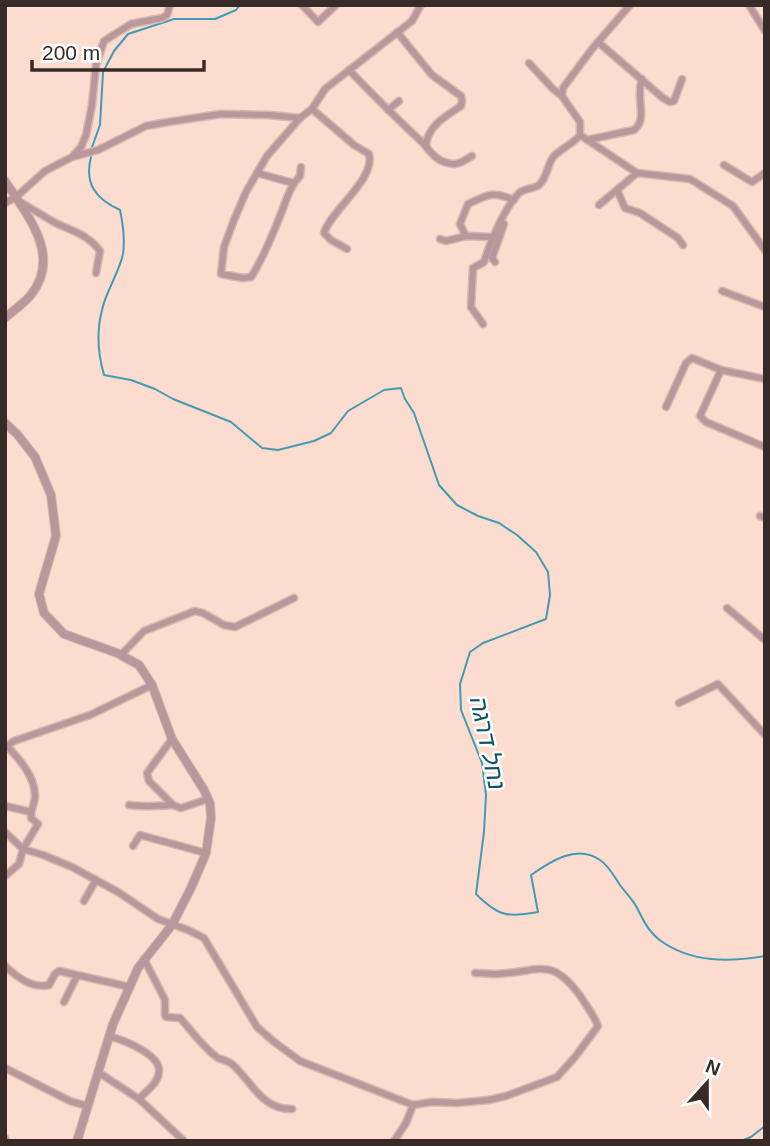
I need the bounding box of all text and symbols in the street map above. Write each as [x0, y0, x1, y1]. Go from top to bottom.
scale bar [32, 28, 203, 72]
text: 200 m [42, 41, 100, 64]
water label: נחל דרגה [465, 694, 511, 792]
north arrow [672, 1048, 742, 1118]
text: N [703, 1055, 723, 1080]

